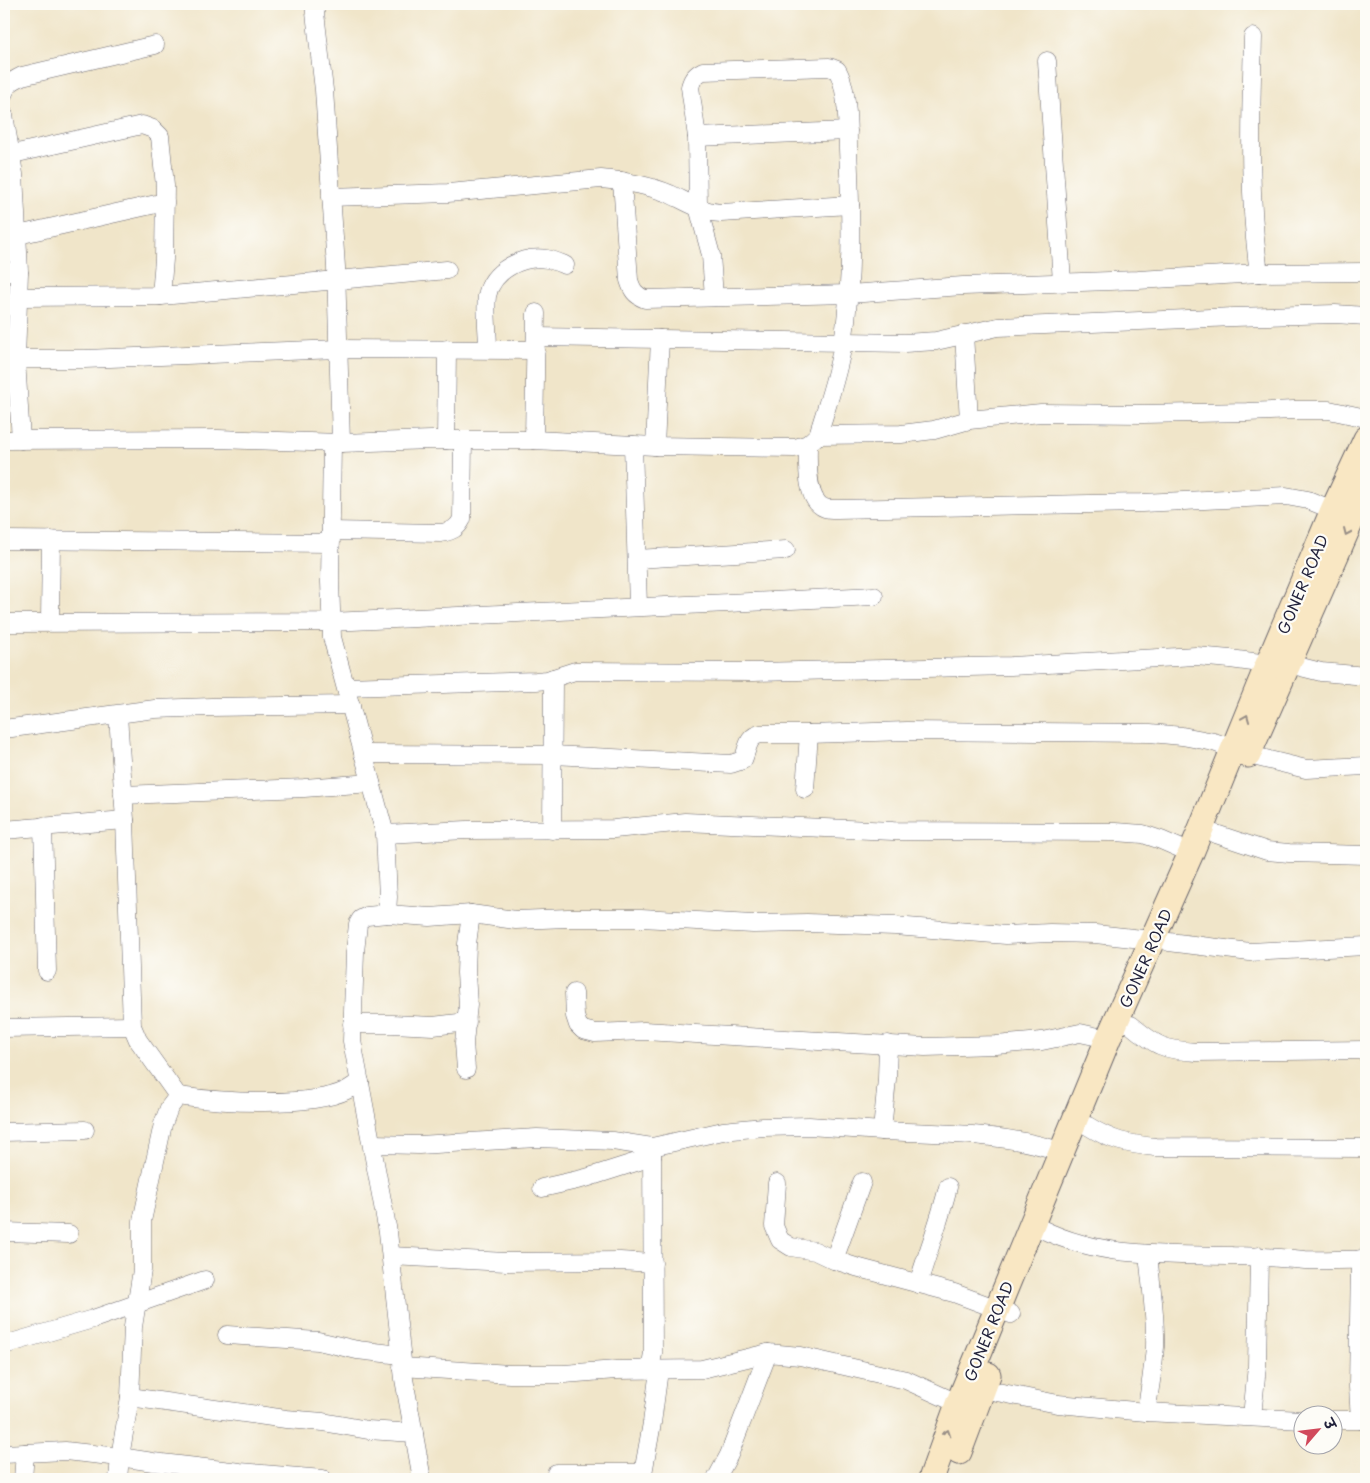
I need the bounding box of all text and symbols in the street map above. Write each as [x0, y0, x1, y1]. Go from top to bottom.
one-way arrow [1342, 527, 1353, 536]
street label: GONER ROAD [1271, 531, 1333, 637]
one-way arrow [1240, 714, 1250, 723]
street label: GONER ROAD [1113, 905, 1177, 1011]
street label: GONER ROAD [957, 1277, 1019, 1385]
north arrow [1292, 1406, 1342, 1456]
text: उ [1318, 1413, 1342, 1434]
one-way arrow [941, 1430, 951, 1438]

